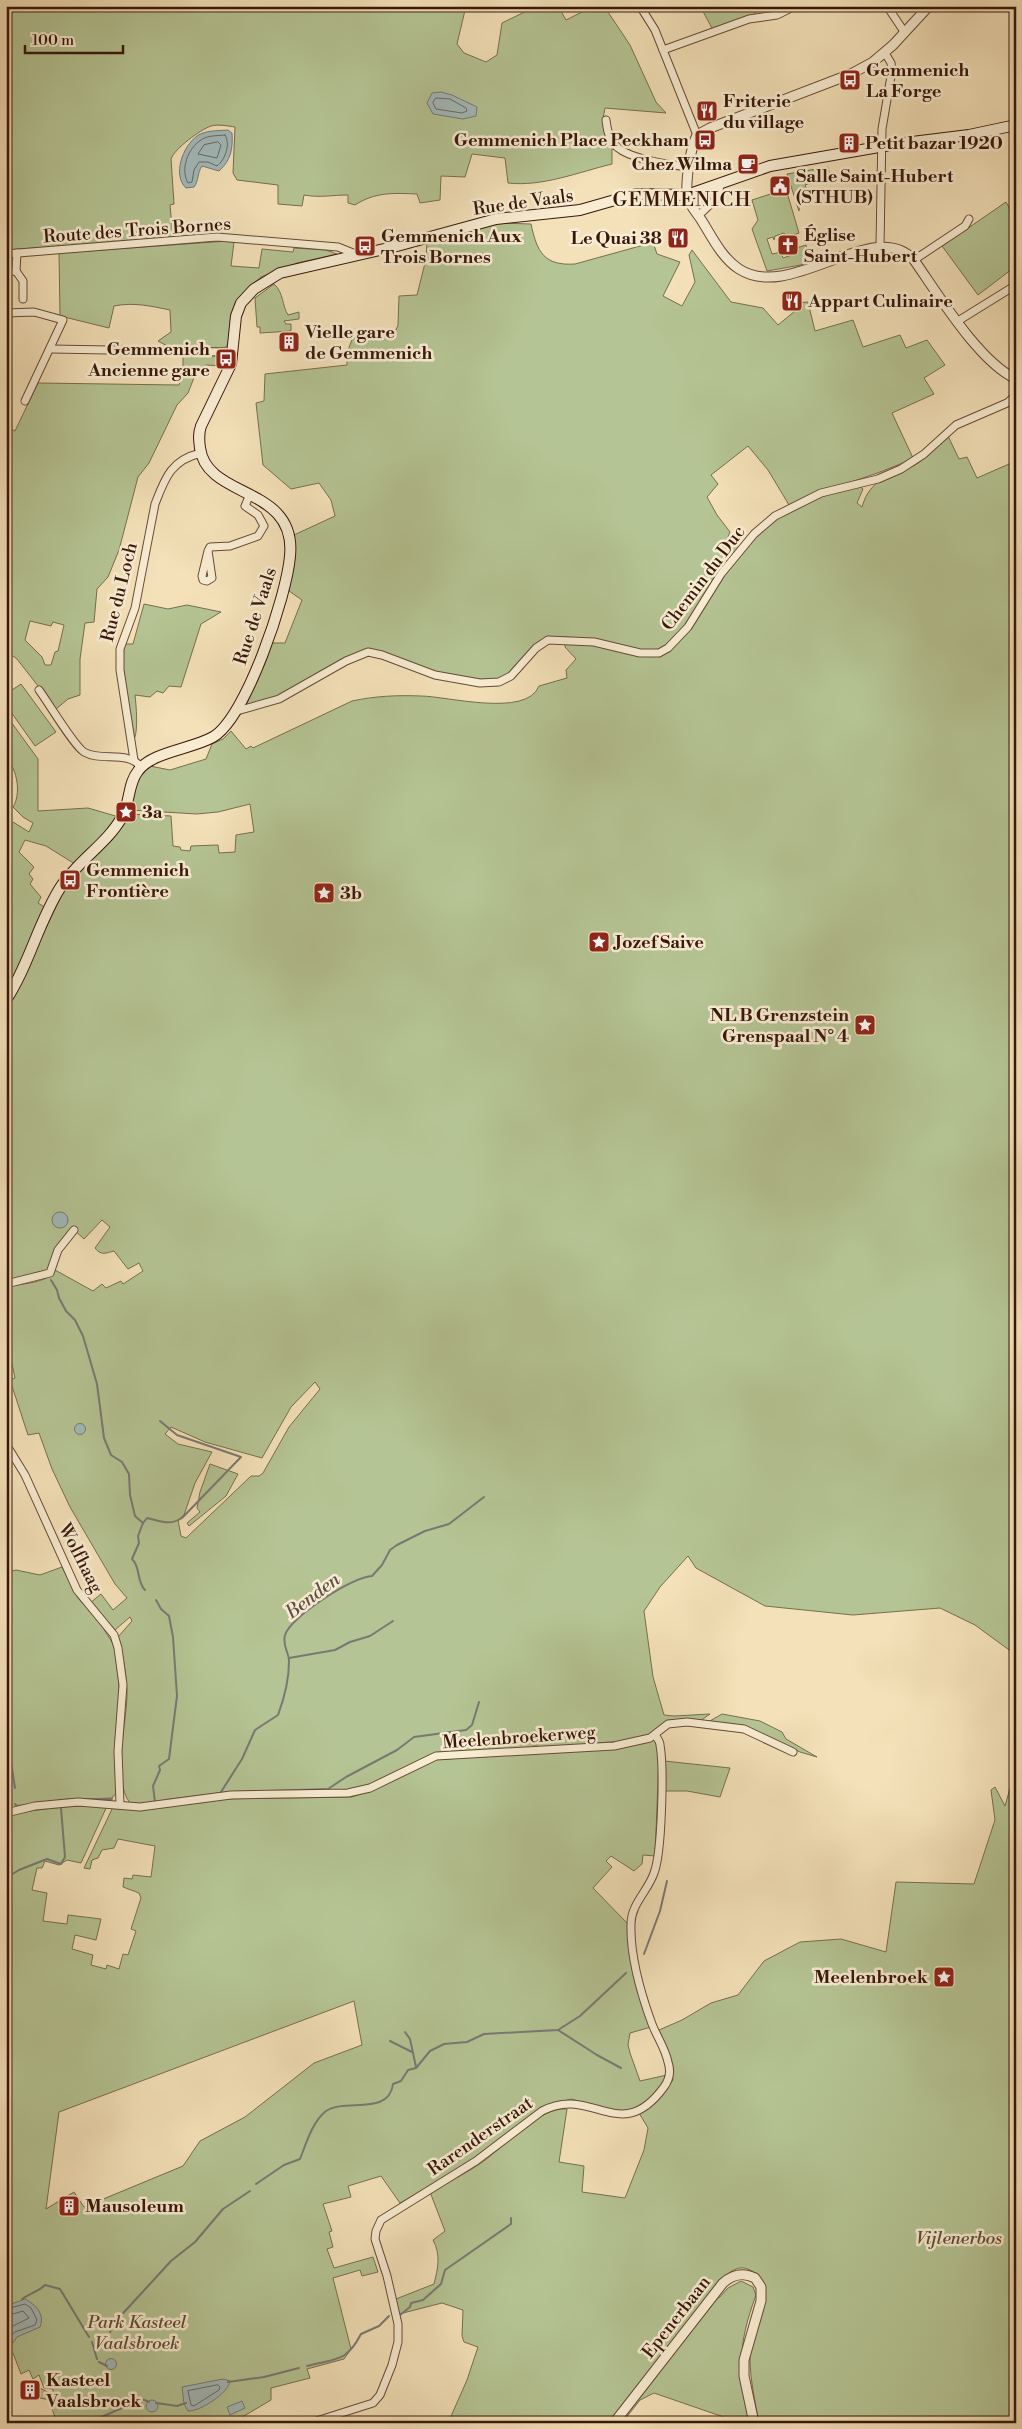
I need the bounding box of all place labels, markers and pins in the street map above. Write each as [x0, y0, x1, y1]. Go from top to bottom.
place label: Gemmenich La Forge [866, 59, 969, 103]
bus stop icon: Gemmenich La Forge [838, 68, 862, 92]
place label: Friterie du village [723, 90, 805, 134]
restaurant icon: Friterie du village [695, 99, 719, 123]
bus stop icon: Gemmenich Place Peckham [693, 128, 717, 152]
place label: Gemmenich Place Peckham [454, 129, 690, 152]
building icon: Petit bazar 1920 [837, 131, 861, 155]
place label: Petit bazar 1920 [865, 132, 1003, 155]
cafe icon: Chez Wilma [736, 152, 760, 176]
place label: Chez Wilma [632, 153, 732, 176]
place label: Salle Saint-Hubert (STHUB) [796, 165, 954, 209]
public building icon: Salle Saint-Hubert (STHUB) [768, 174, 792, 198]
place label: Église Saint-Hubert [804, 224, 918, 268]
place label: Gemmenich Aux Trois Bornes [381, 225, 522, 269]
restaurant icon: Le Quai 38 [666, 226, 690, 250]
place label: Le Quai 38 [571, 227, 662, 250]
church icon: Église Saint-Hubert [776, 233, 800, 257]
bus stop icon: Gemmenich Aux Trois Bornes [353, 234, 377, 258]
restaurant icon: Appart Culinaire [780, 289, 804, 313]
place label: Appart Culinaire [807, 290, 953, 313]
place label: Vielle gare de Gemmenich [304, 321, 432, 365]
building icon: Vielle gare de Gemmenich [277, 330, 301, 354]
place label: Gemmenich Ancienne gare [87, 338, 210, 382]
bus stop icon: Gemmenich Ancienne gare [214, 347, 238, 371]
place icon: 3a [114, 800, 138, 824]
place label: 3a [142, 801, 163, 824]
place label: Gemmenich Frontière [86, 859, 189, 903]
bus stop icon: Gemmenich Frontière [58, 868, 82, 892]
place icon: 3b [312, 881, 336, 905]
place label: 3b [340, 882, 362, 905]
place icon: Jozef Saive [587, 930, 611, 954]
place label: Jozef Saive [612, 931, 704, 954]
place label: NL B Grenzstein Grenspaal N° 4 [710, 1004, 849, 1048]
place icon: NL B Grenzstein Grenspaal N° 4 [853, 1013, 877, 1037]
place icon: Meelenbroek [932, 1965, 956, 1989]
place label: Meelenbroek [814, 1966, 929, 1989]
building icon: Mausoleum [57, 2194, 81, 2218]
place label: Mausoleum [85, 2195, 184, 2218]
place label: Kasteel Vaalsbroek [45, 2369, 142, 2413]
building icon: Kasteel Vaalsbroek [18, 2378, 42, 2402]

